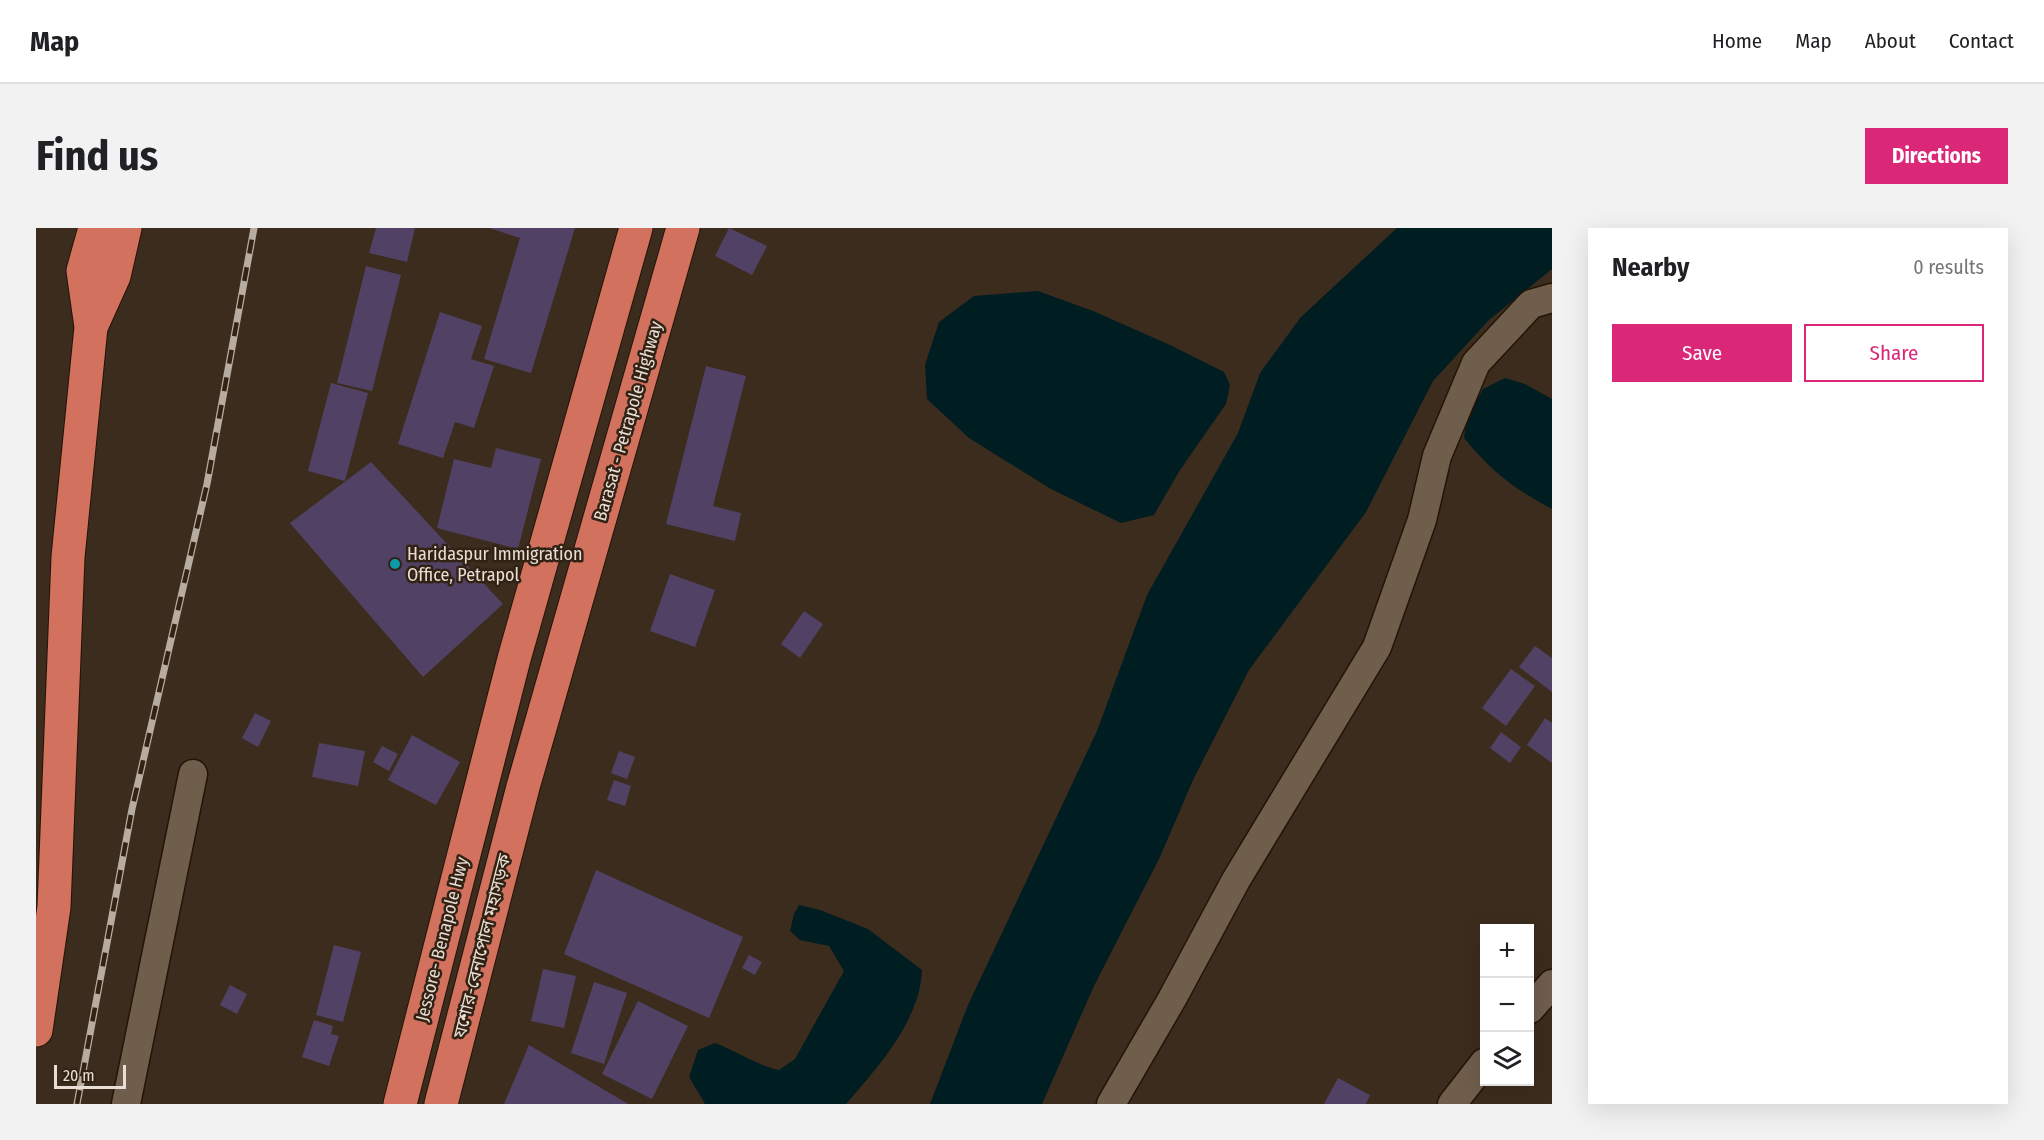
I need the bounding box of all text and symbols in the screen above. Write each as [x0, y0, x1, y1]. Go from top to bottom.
text: Map [30, 25, 79, 58]
text: Home [1712, 28, 1762, 54]
text: Map [1795, 28, 1832, 54]
text: About [1865, 28, 1916, 54]
text: Contact [1949, 28, 2014, 54]
button: Directions [1865, 128, 2008, 184]
text: Find us [36, 131, 158, 181]
text: Nearby [1612, 252, 1689, 283]
text: 0 results [1913, 255, 1984, 279]
street label: Barasat - Petrapole Highway [589, 318, 667, 524]
button: Save [1612, 324, 1792, 382]
button: Share [1804, 324, 1984, 382]
place label: Haridaspur Immigration Office, Petrapol [407, 543, 582, 586]
marker: Haridaspur Immigration Office, Petrapol [388, 557, 402, 571]
street label: যশোর-বেনাপোল মহাসড়ক [448, 851, 516, 1041]
street label: Jessore- Benapole Hwy [411, 855, 473, 1023]
map controls [1480, 924, 1534, 1086]
button: + [1480, 924, 1534, 978]
button: − [1480, 978, 1534, 1032]
button: layers [1480, 1032, 1534, 1086]
scale bar [54, 1062, 126, 1090]
text: 20 m [63, 1066, 94, 1085]

